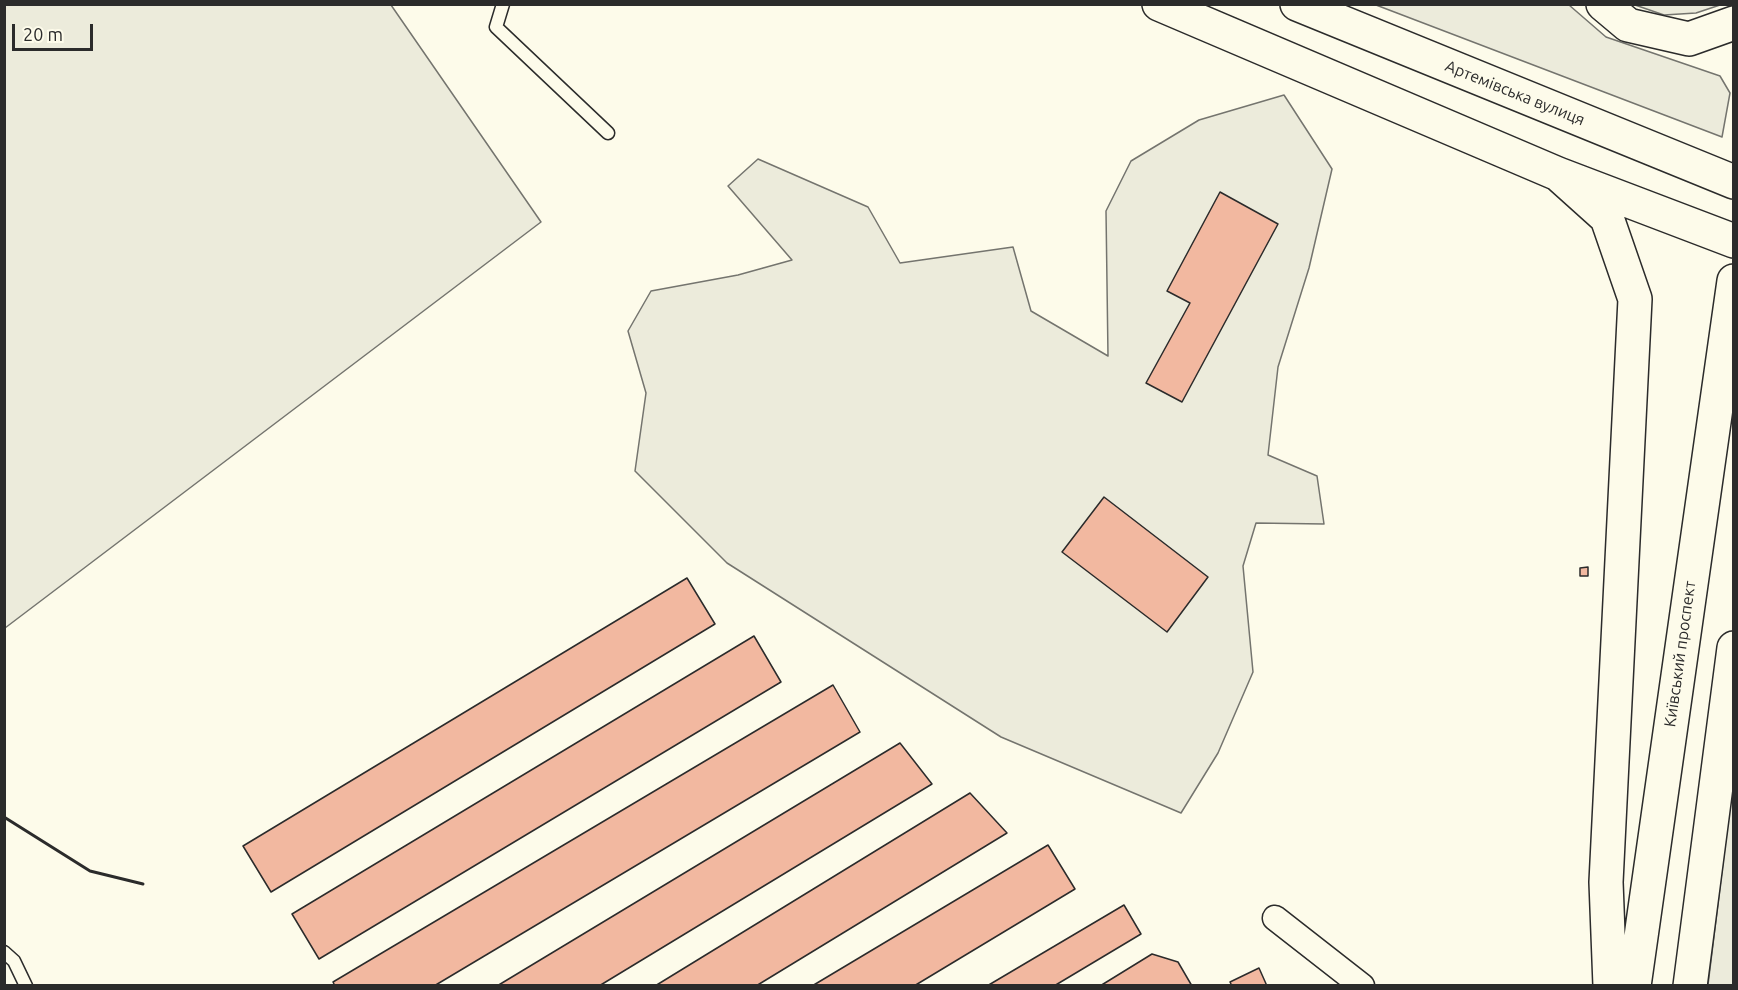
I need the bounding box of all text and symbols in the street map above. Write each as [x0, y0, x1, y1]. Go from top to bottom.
scale bar [15, 12, 96, 50]
text: 20 m [23, 24, 63, 44]
street label: Артемівська вулиця [1442, 56, 1588, 130]
street label: Київський проспект [1660, 580, 1700, 728]

